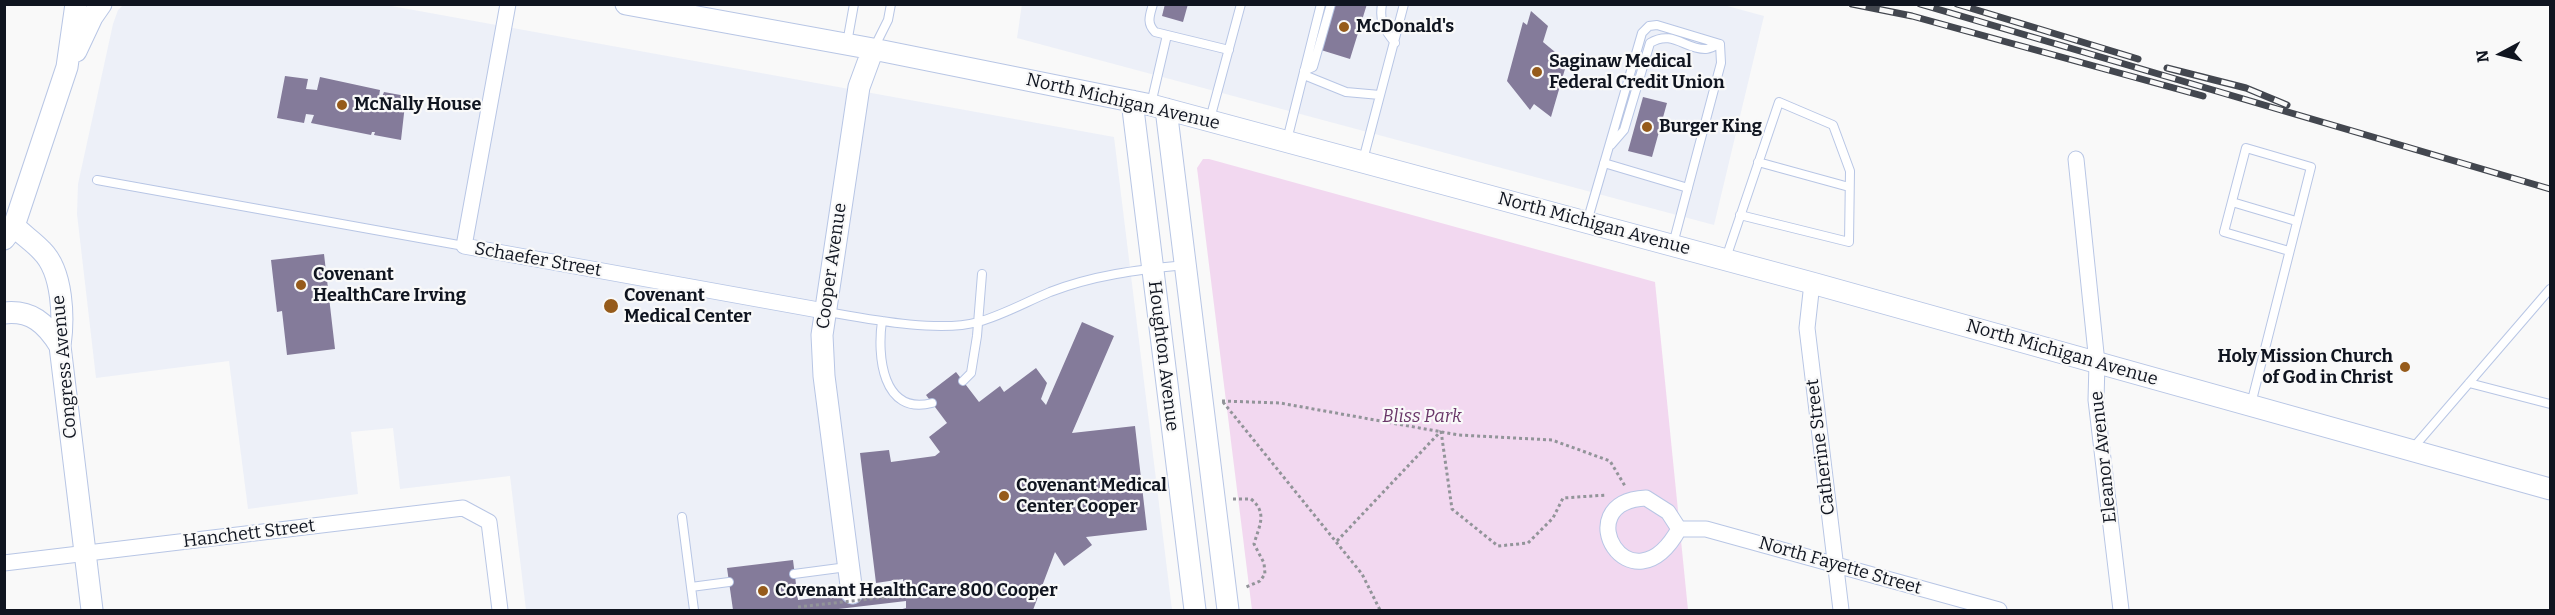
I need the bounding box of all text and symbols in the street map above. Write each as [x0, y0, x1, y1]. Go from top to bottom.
place label: McDonald's [1356, 16, 1454, 38]
marker: McDonald's [1337, 20, 1351, 34]
north arrow [2471, 24, 2531, 84]
text: N [2472, 49, 2493, 64]
place label: Saginaw Medical Federal Credit Union [1549, 51, 1725, 94]
marker: Saginaw Medical Federal Credit Union [1530, 65, 1544, 79]
street label: North Michigan Avenue [1024, 69, 1222, 135]
place label: McNally House [354, 94, 481, 116]
marker: McNally House [335, 98, 349, 112]
place label: Burger King [1659, 116, 1762, 138]
marker: Burger King [1640, 120, 1654, 134]
street label: North Michigan Avenue [1495, 188, 1693, 260]
street label: Cooper Avenue [812, 202, 852, 330]
street label: Schaefer Street [473, 238, 603, 282]
place label: Covenant HealthCare Irving [313, 264, 466, 306]
marker: Covenant HealthCare Irving [294, 278, 308, 292]
street label: Houghton Avenue [1143, 280, 1183, 432]
place label: Covenant Medical Center [624, 285, 752, 328]
street label: Congress Avenue [48, 294, 82, 440]
marker: Covenant Medical Center [602, 297, 620, 315]
street label: North Michigan Avenue [1964, 315, 2160, 391]
place label: Holy Mission Church of God in Christ [2217, 346, 2393, 388]
marker: Holy Mission Church of God in Christ [2398, 360, 2412, 374]
street label: Catherine Street [1802, 378, 1840, 516]
street label: Eleanor Avenue [2086, 390, 2122, 524]
park label: Bliss Park [1382, 406, 1462, 428]
place label: Covenant Medical Center Cooper [1016, 475, 1167, 518]
marker: Covenant Medical Center Cooper [997, 489, 1011, 503]
street label: Hanchett Street [182, 515, 316, 553]
street label: North Fayette Street [1756, 532, 1924, 600]
place label: Covenant HealthCare 800 Cooper [775, 580, 1058, 602]
marker: Covenant HealthCare 800 Cooper [756, 584, 770, 598]

